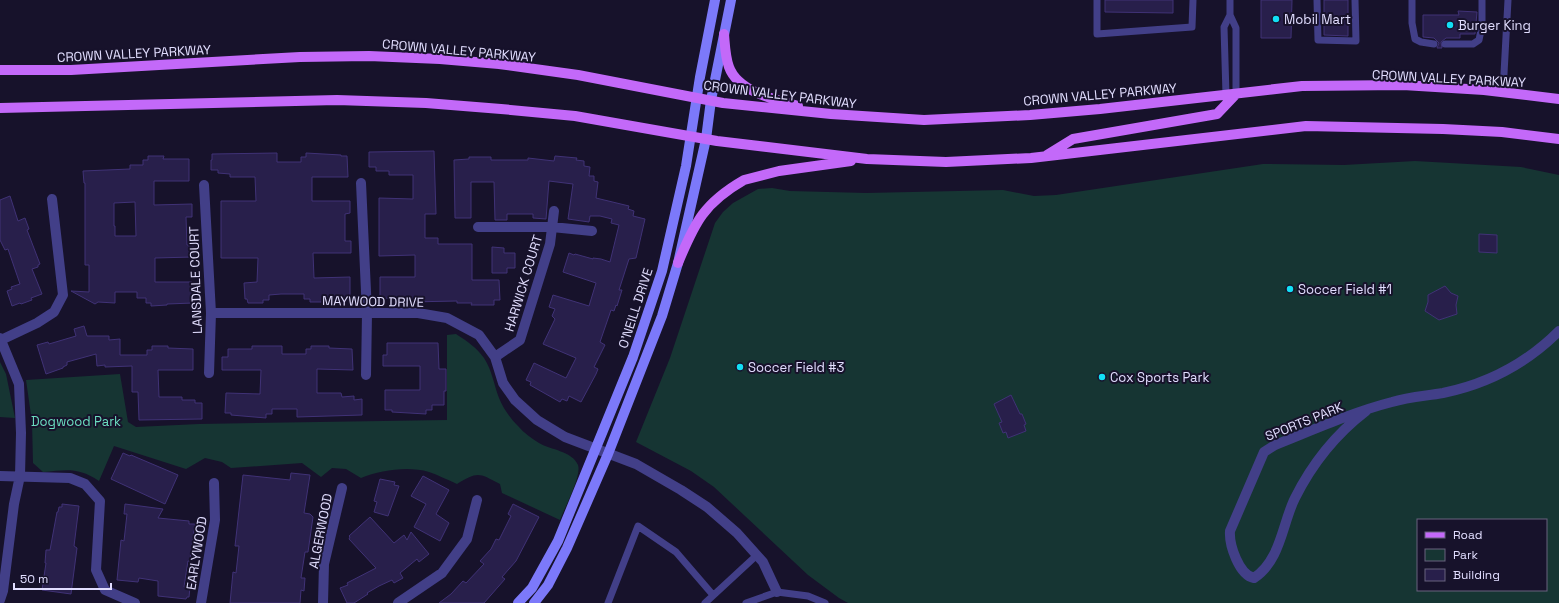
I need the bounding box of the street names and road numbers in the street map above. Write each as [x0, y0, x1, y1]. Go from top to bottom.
street label: CROWN VALLEY PARKWAY [381, 35, 536, 66]
street label: CROWN VALLEY PARKWAY [57, 41, 211, 66]
street label: CROWN VALLEY PARKWAY [1372, 66, 1526, 91]
street label: CROWN VALLEY PARKWAY [702, 77, 857, 112]
street label: CROWN VALLEY PARKWAY [1023, 79, 1178, 110]
street label: LANSDALE COURT [185, 226, 206, 334]
street label: HARWICK COURT [501, 232, 546, 334]
street label: O'NEILL DRIVE [614, 266, 656, 351]
street label: MAYWOOD DRIVE [322, 292, 424, 311]
street label: SPORTS PARK [1263, 398, 1346, 445]
street label: ALGERWOOD [305, 492, 336, 570]
street label: EARLYWOOD [182, 515, 211, 591]

